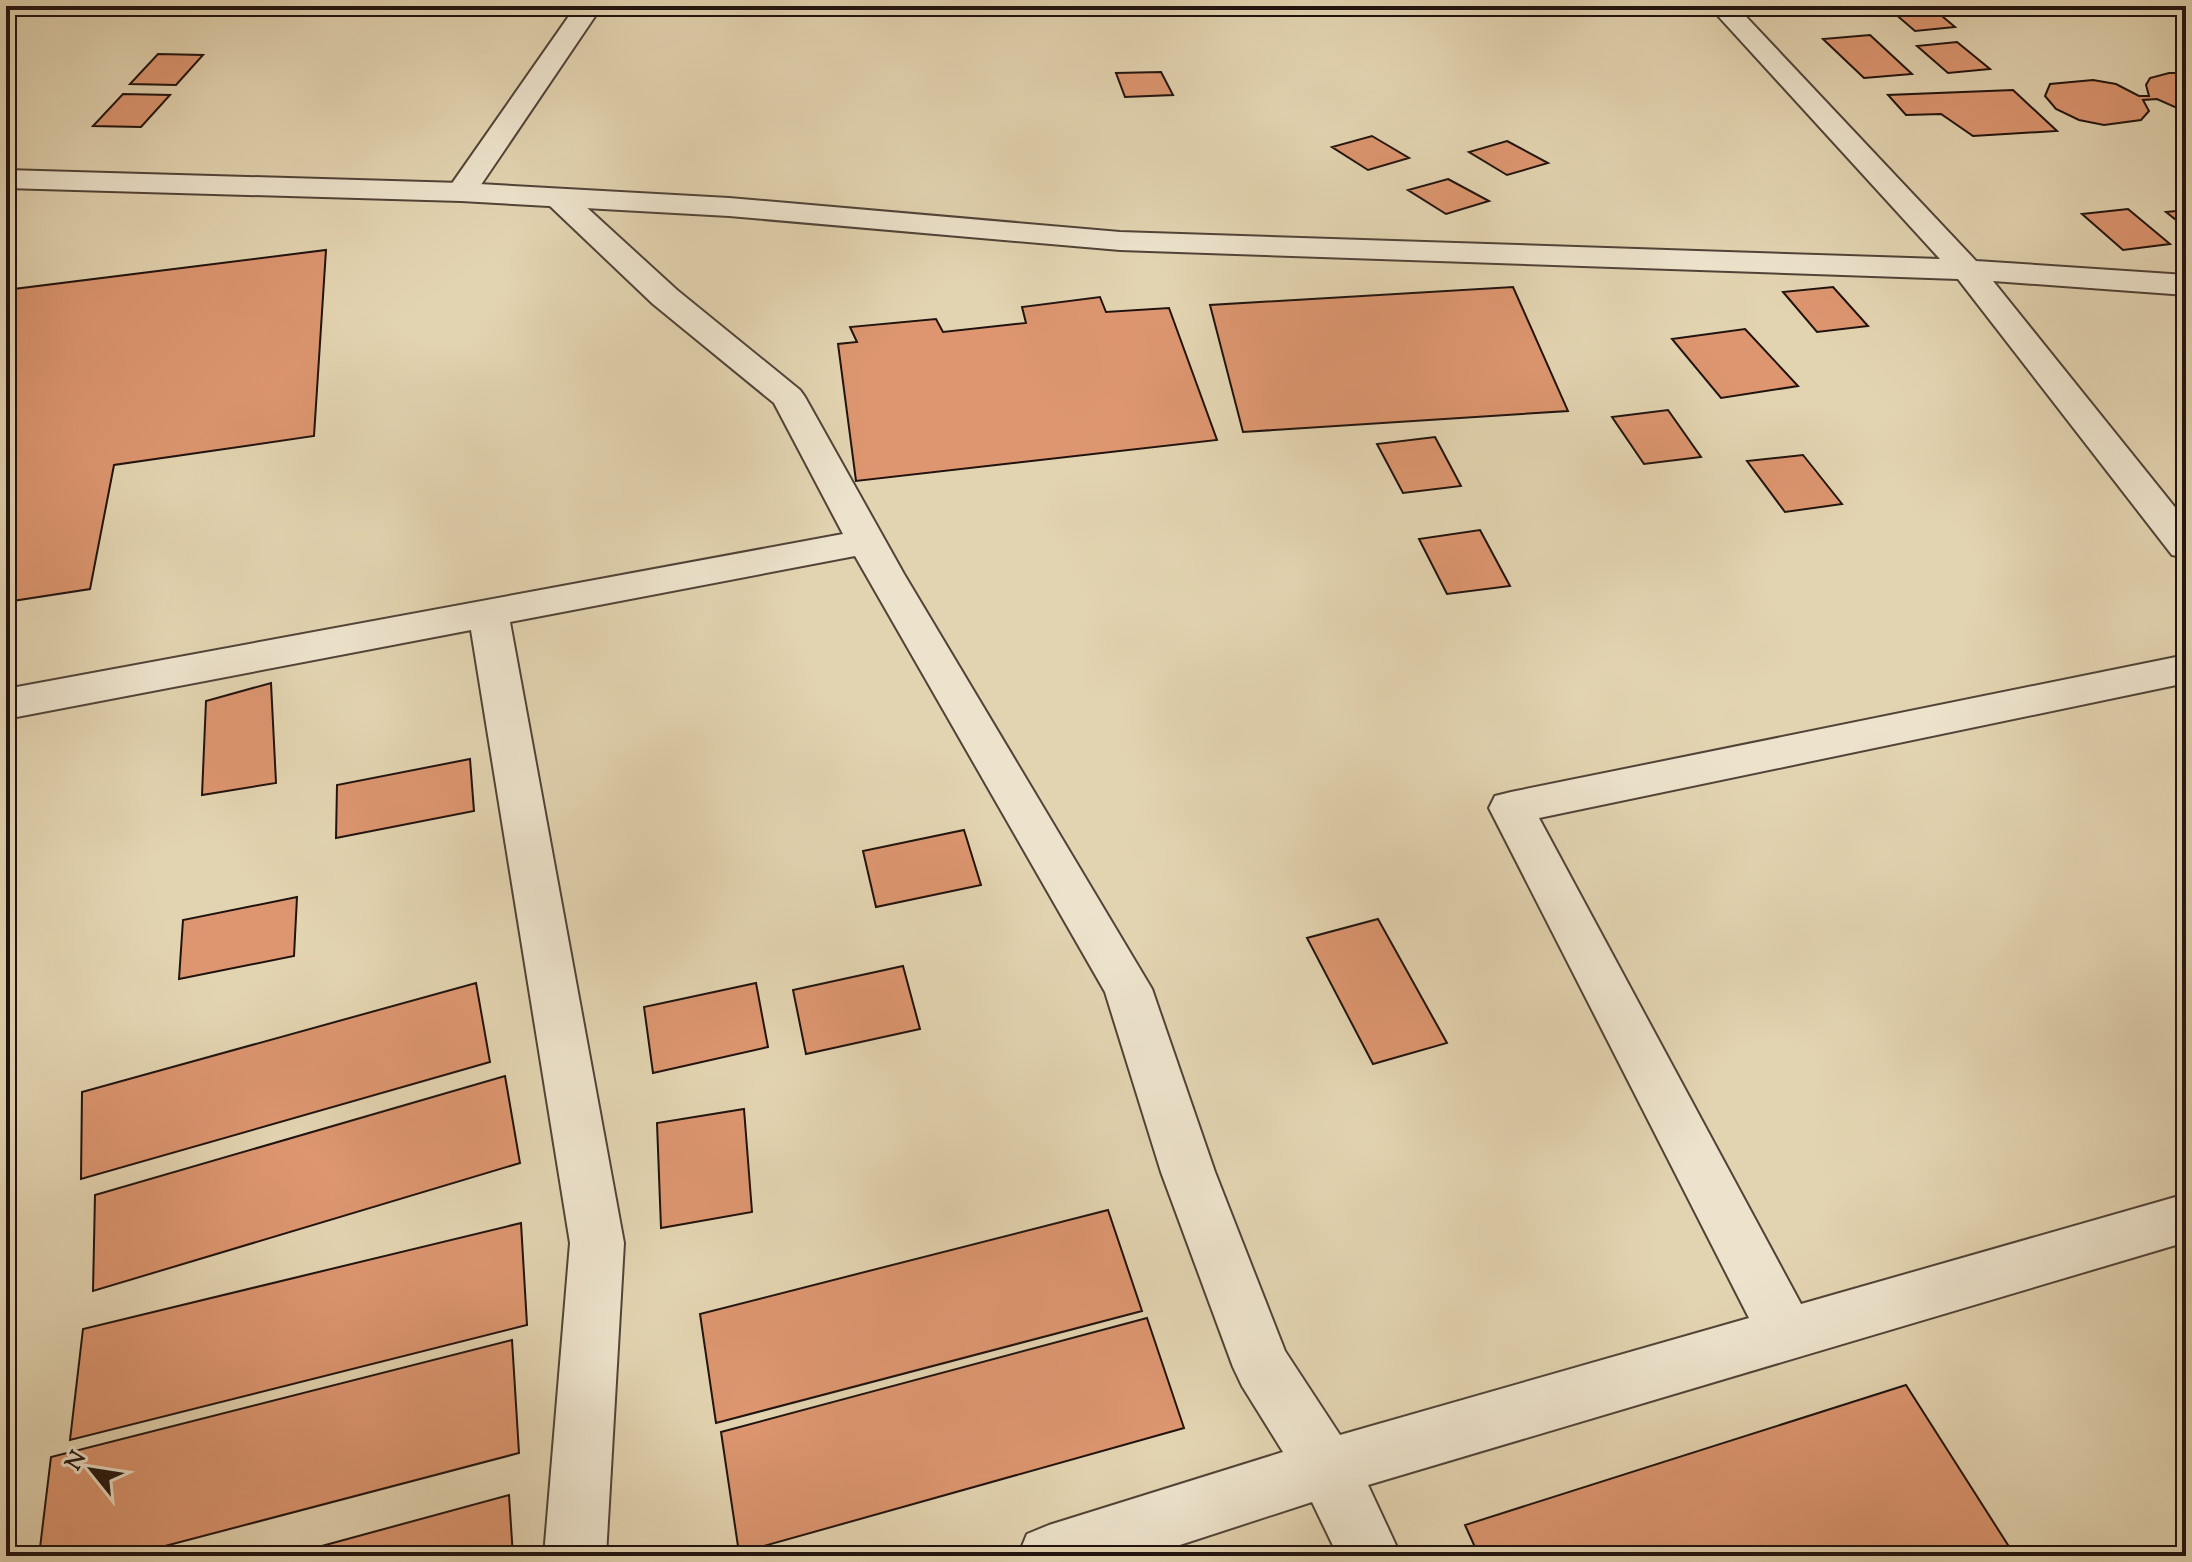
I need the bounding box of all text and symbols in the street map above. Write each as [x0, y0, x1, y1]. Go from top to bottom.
north arrow [52, 1430, 132, 1510]
text: N [59, 1446, 96, 1477]

